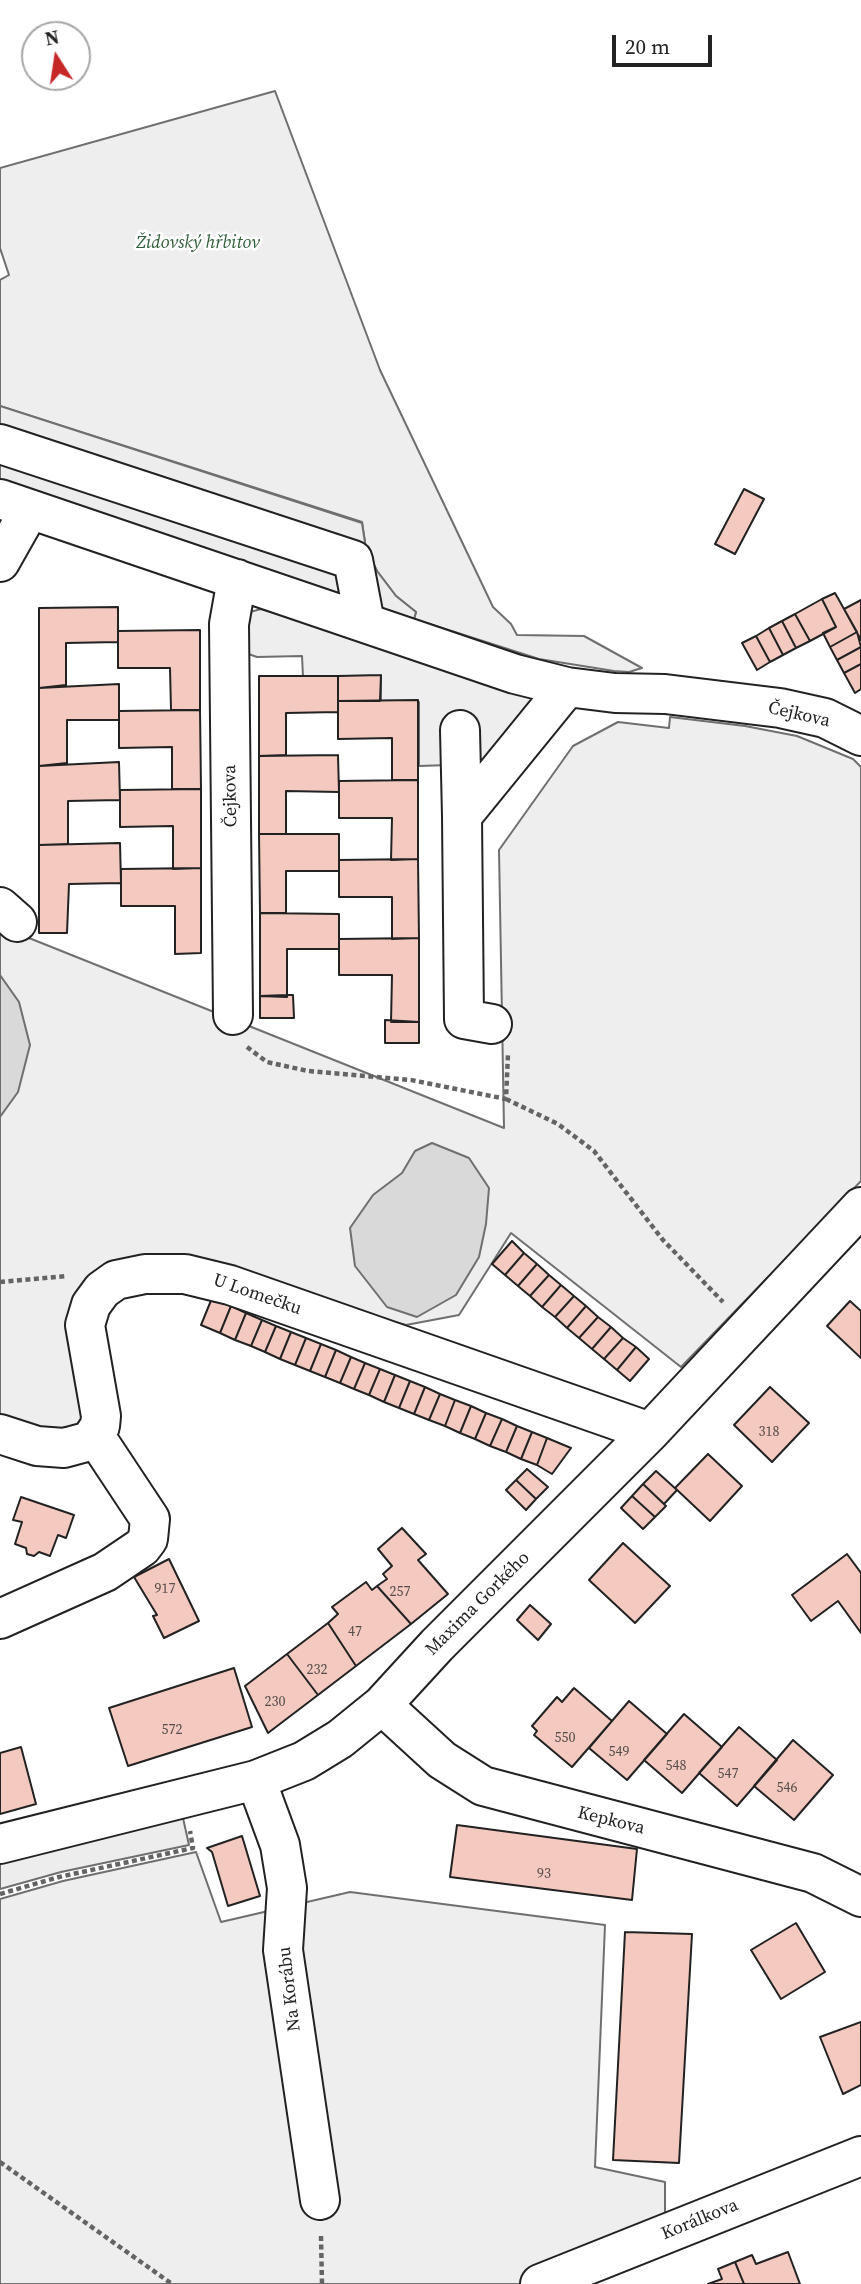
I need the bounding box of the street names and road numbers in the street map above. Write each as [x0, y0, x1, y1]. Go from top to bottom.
street label: Čejkova [766, 697, 832, 733]
street label: Čejkova [220, 764, 242, 828]
street label: U Lomečku [210, 1270, 304, 1320]
street label: Maxima Gorkého [422, 1548, 534, 1660]
street label: Kepkova [575, 1802, 647, 1840]
street label: Na Korábu [274, 1945, 306, 2033]
street label: Korálkova [658, 2195, 742, 2245]

